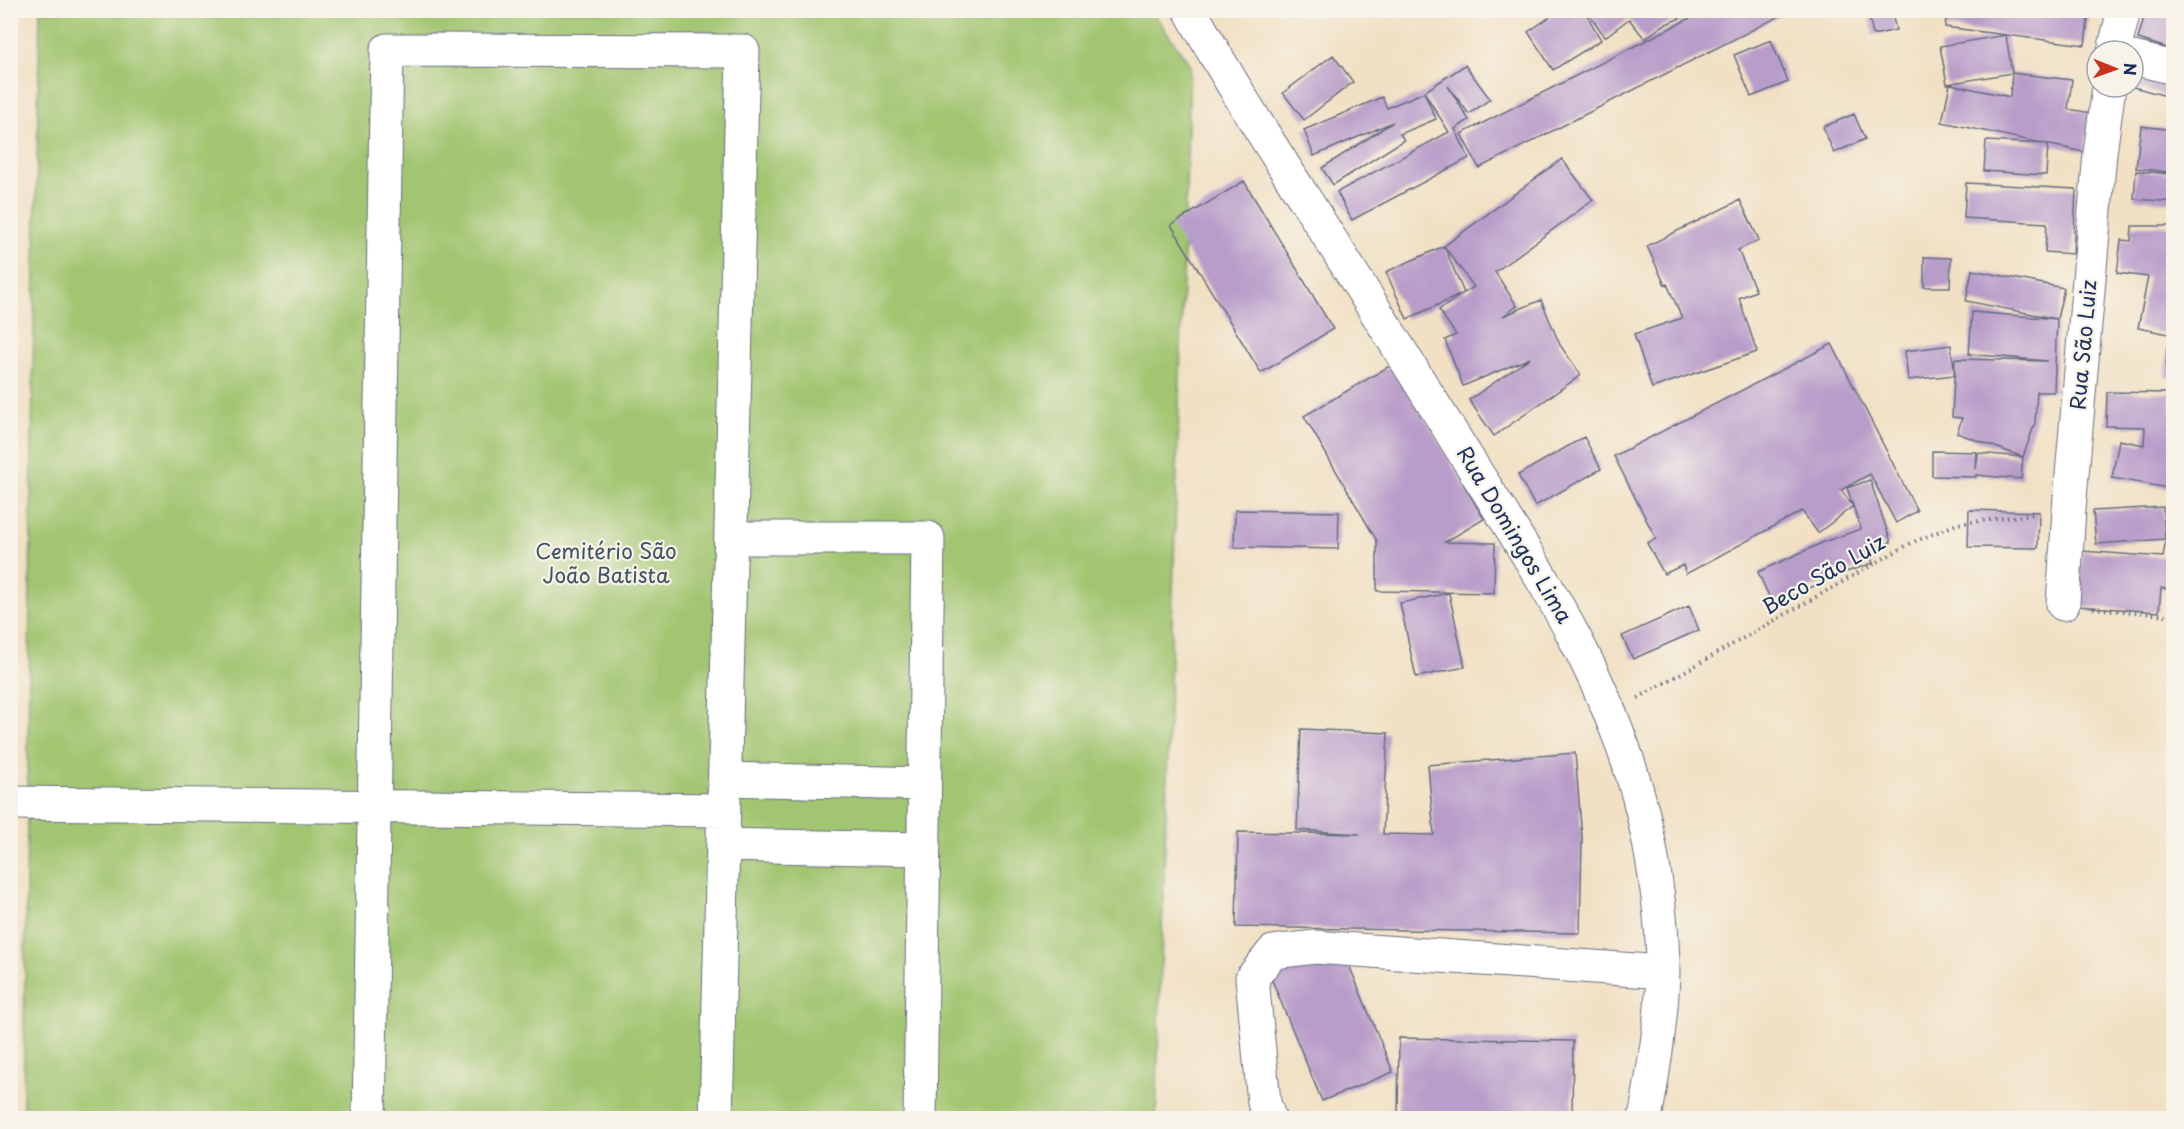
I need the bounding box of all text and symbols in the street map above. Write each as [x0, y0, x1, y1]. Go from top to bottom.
north arrow [2085, 39, 2145, 99]
text: N [2119, 63, 2143, 76]
street label: Rua São Luiz [2060, 278, 2104, 411]
street label: Rua Domingos Lima [1450, 439, 1582, 629]
street label: Beco São Luiz [1756, 525, 1891, 621]
park label: Cemitério São João Batista [535, 534, 677, 590]

